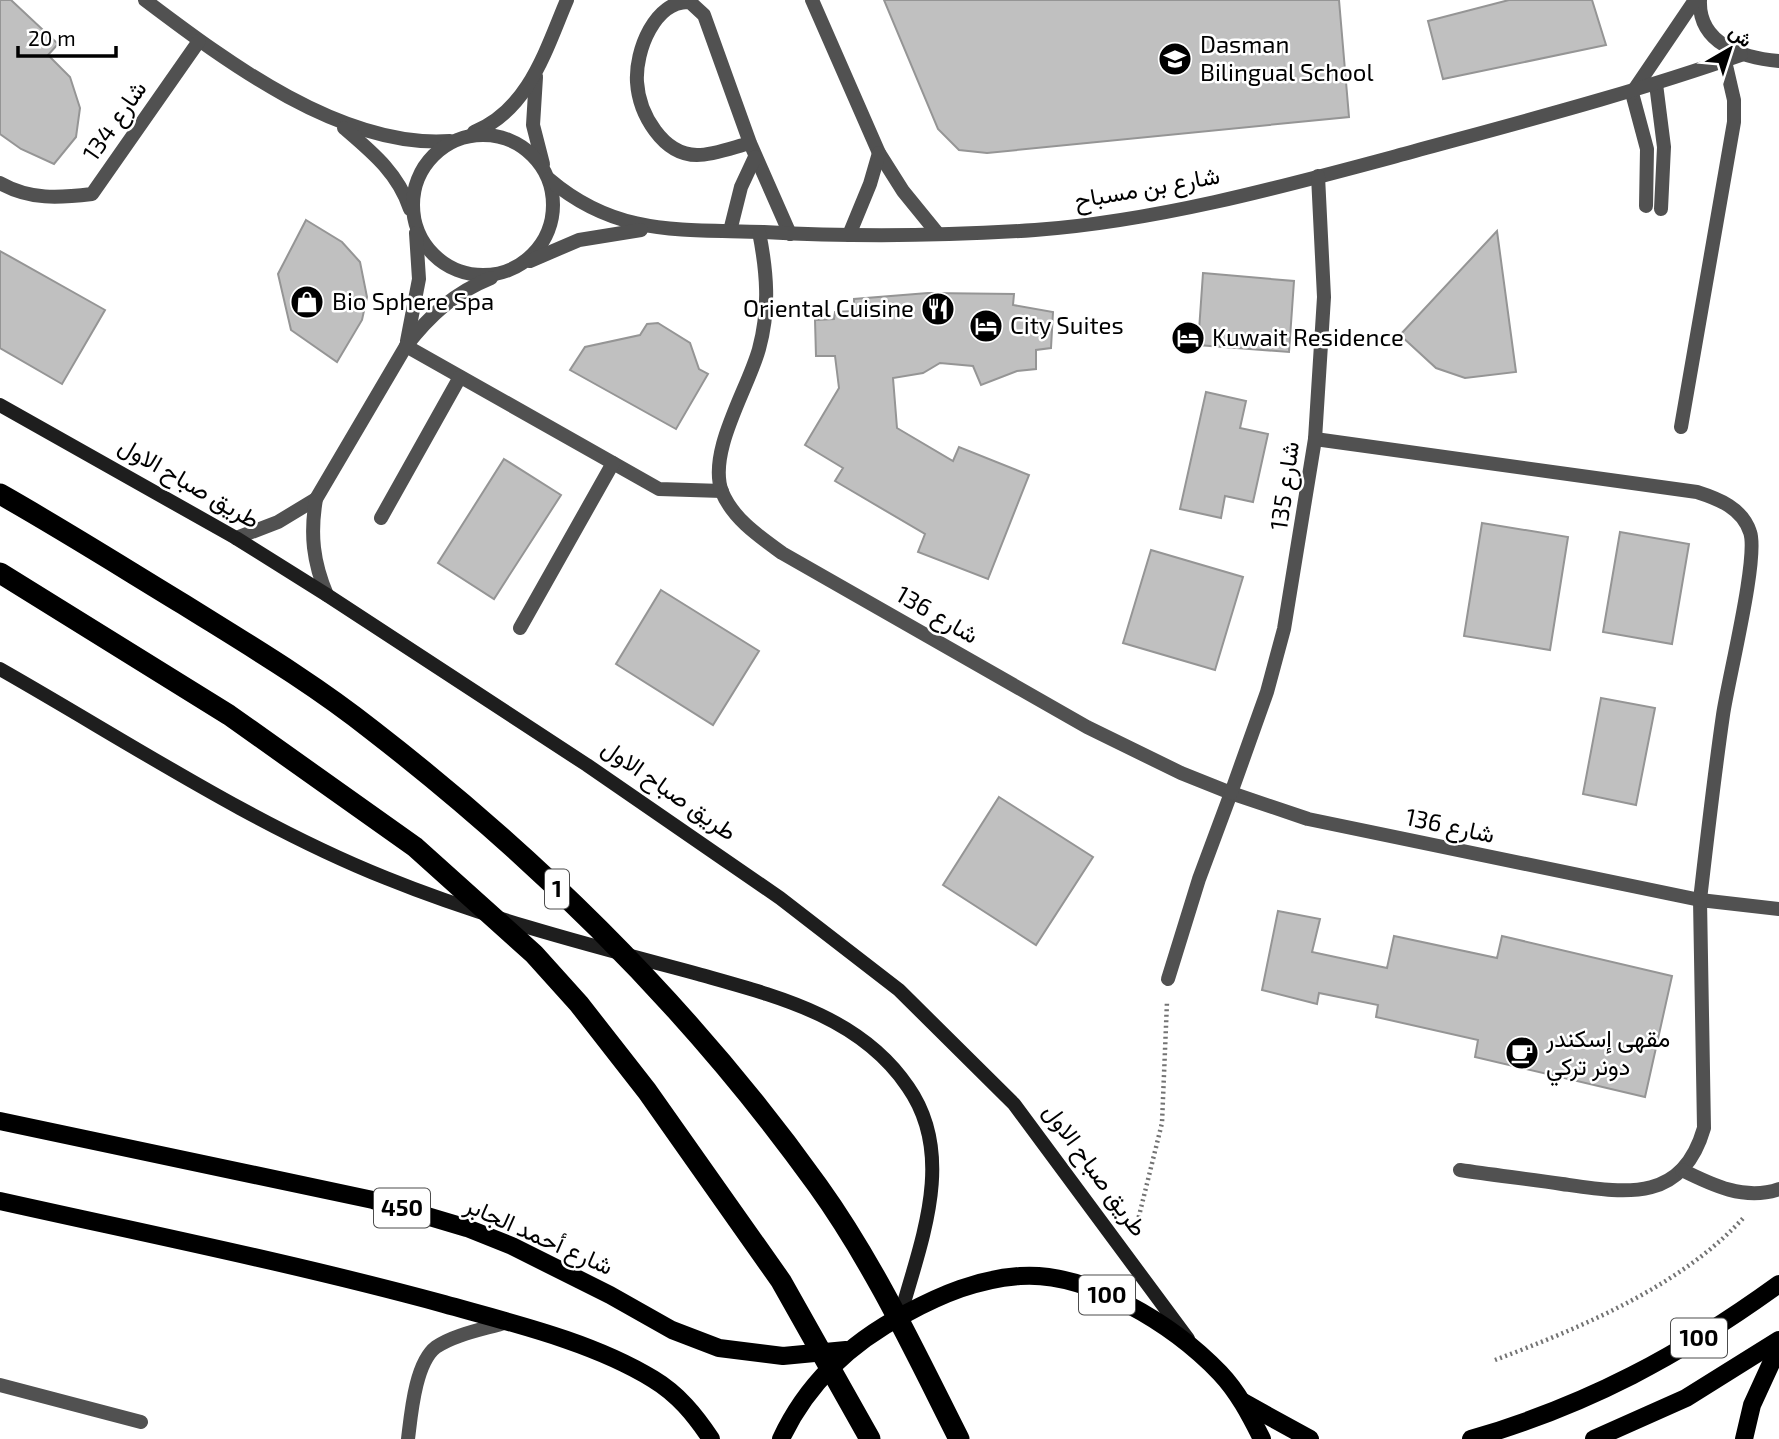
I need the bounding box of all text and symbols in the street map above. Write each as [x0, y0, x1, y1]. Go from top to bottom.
scale bar [18, 14, 116, 58]
north arrow [1695, 14, 1765, 84]
text: ش [1724, 19, 1757, 52]
text: 20 m [28, 25, 76, 50]
place label: Dasman Bilingual School [1200, 29, 1374, 86]
school or university icon: Dasman Bilingual School [1156, 40, 1194, 78]
street label: شارع 134 [76, 74, 154, 168]
street label: شارع بن مسباح [1072, 159, 1222, 217]
shop icon: Bio Sphere Spa [288, 283, 326, 321]
place label: Bio Sphere Spa [332, 286, 494, 315]
restaurant icon: Oriental Cuisine [919, 290, 957, 328]
place label: Oriental Cuisine [743, 293, 914, 322]
hotel icon: City Suites [967, 307, 1005, 345]
place label: City Suites [1010, 310, 1124, 339]
hotel icon: Kuwait Residence [1169, 319, 1207, 357]
place label: Kuwait Residence [1212, 322, 1404, 351]
street label: طريق صباح الاول [113, 430, 265, 536]
street label: شارع 135 [1263, 440, 1307, 532]
street label: شارع 136 [890, 579, 984, 651]
street label: طريق صباح الاول [595, 732, 743, 848]
street label: شارع 136 [1403, 801, 1497, 851]
road number: 1 [545, 870, 569, 908]
place label: مقهى إسكندر دونر تركي [1545, 1023, 1670, 1086]
cafe icon: مقهى إسكندر دونر تركي [1503, 1034, 1541, 1072]
street label: طريق صباح الاول [1036, 1097, 1154, 1243]
road number: 450 [374, 1189, 430, 1228]
street label: شارع أحمد الجابر [459, 1189, 618, 1283]
road number: 100 [1079, 1276, 1135, 1314]
road number: 100 [1671, 1318, 1727, 1358]

